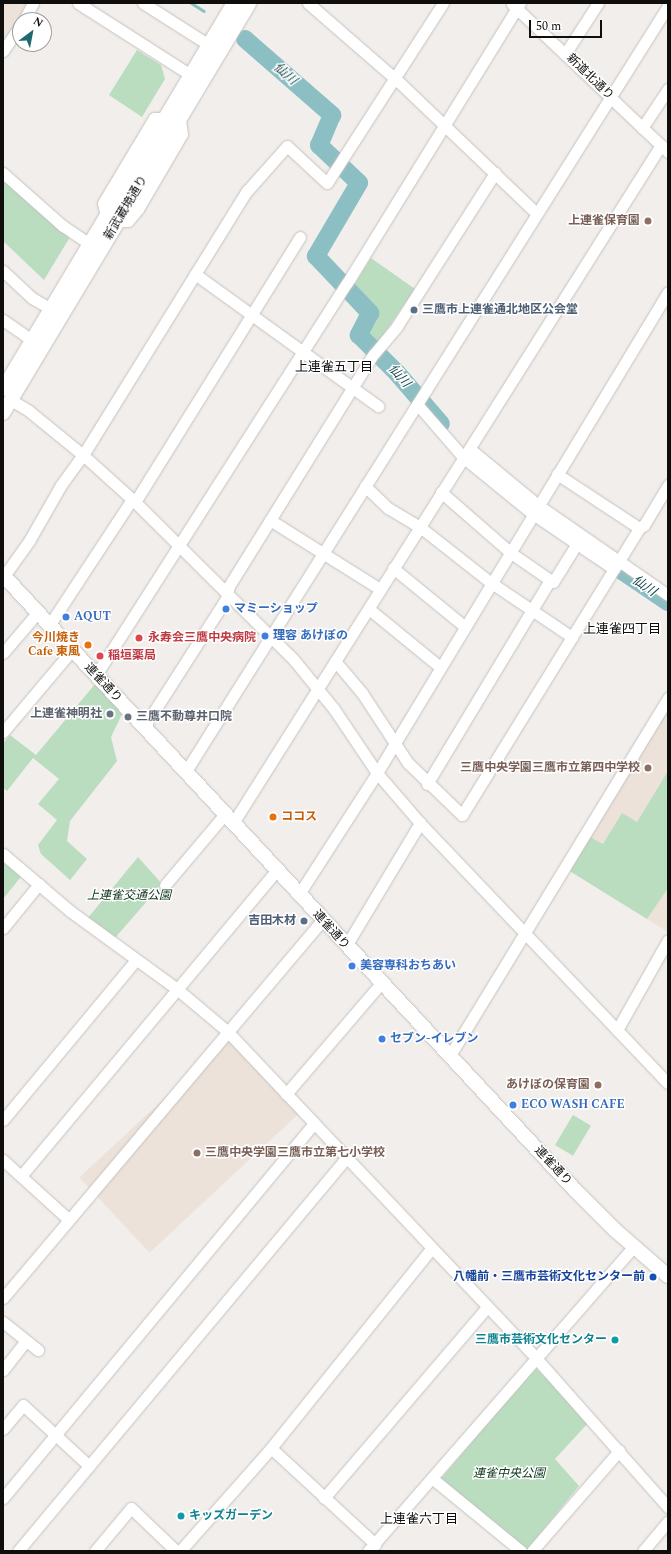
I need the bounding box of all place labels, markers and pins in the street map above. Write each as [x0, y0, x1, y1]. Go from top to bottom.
place label: 上連雀保育園 [568, 214, 640, 228]
marker: 上連雀保育園 [643, 216, 653, 226]
place label: 三鷹市上連雀通北地区公会堂 [422, 303, 578, 317]
marker: 三鷹市上連雀通北地区公会堂 [409, 305, 419, 315]
place label: マミーショップ [234, 602, 318, 616]
marker: マミーショップ [221, 604, 231, 614]
place label: AQUT [74, 610, 111, 624]
marker: AQUT [61, 612, 71, 622]
place label: 理容 あけぼの [273, 629, 348, 643]
place label: 今川焼き Cafe 東風 [28, 631, 80, 659]
place label: 永寿会三鷹中央病院 [148, 631, 256, 645]
marker: 理容 あけぼの [260, 631, 270, 641]
marker: 永寿会三鷹中央病院 [133, 632, 145, 644]
marker: 今川焼き Cafe 東風 [83, 640, 93, 650]
place label: 稲垣薬局 [108, 649, 156, 663]
marker: 稲垣薬局 [95, 651, 105, 661]
place label: 上連雀神明社 [30, 707, 102, 721]
marker: 上連雀神明社 [105, 709, 115, 719]
place label: 三鷹不動尊井口院 [136, 710, 232, 724]
marker: 三鷹不動尊井口院 [123, 712, 133, 722]
place label: 三鷹中央学園三鷹市立第四中学校 [460, 761, 640, 775]
marker: 三鷹中央学園三鷹市立第四中学校 [643, 763, 653, 773]
place label: ココス [281, 810, 317, 824]
marker: ココス [268, 812, 278, 822]
place label: 吉田木材 [248, 914, 296, 928]
marker: 吉田木材 [299, 916, 309, 926]
place label: 美容専科おちあい [360, 959, 456, 973]
marker: 美容専科おちあい [347, 961, 357, 971]
place label: セブン-イレブン [390, 1032, 478, 1046]
marker: セブン-イレブン [377, 1034, 387, 1044]
place label: あけぼの保育園 [506, 1078, 590, 1092]
marker: あけぼの保育園 [593, 1080, 603, 1090]
place label: ECO WASH CAFE [521, 1098, 625, 1112]
marker: ECO WASH CAFE [508, 1100, 518, 1110]
place label: 三鷹中央学園三鷹市立第七小学校 [205, 1146, 385, 1160]
marker: 三鷹中央学園三鷹市立第七小学校 [192, 1148, 202, 1158]
place label: 八幡前・三鷹市芸術文化センター前 [453, 1270, 645, 1284]
marker: 八幡前・三鷹市芸術文化センター前 [648, 1272, 658, 1282]
place label: 三鷹市芸術文化センター [475, 1333, 607, 1347]
marker: 三鷹市芸術文化センター [610, 1335, 620, 1345]
place label: キッズガーデン [189, 1509, 273, 1523]
marker: キッズガーデン [176, 1511, 186, 1521]

